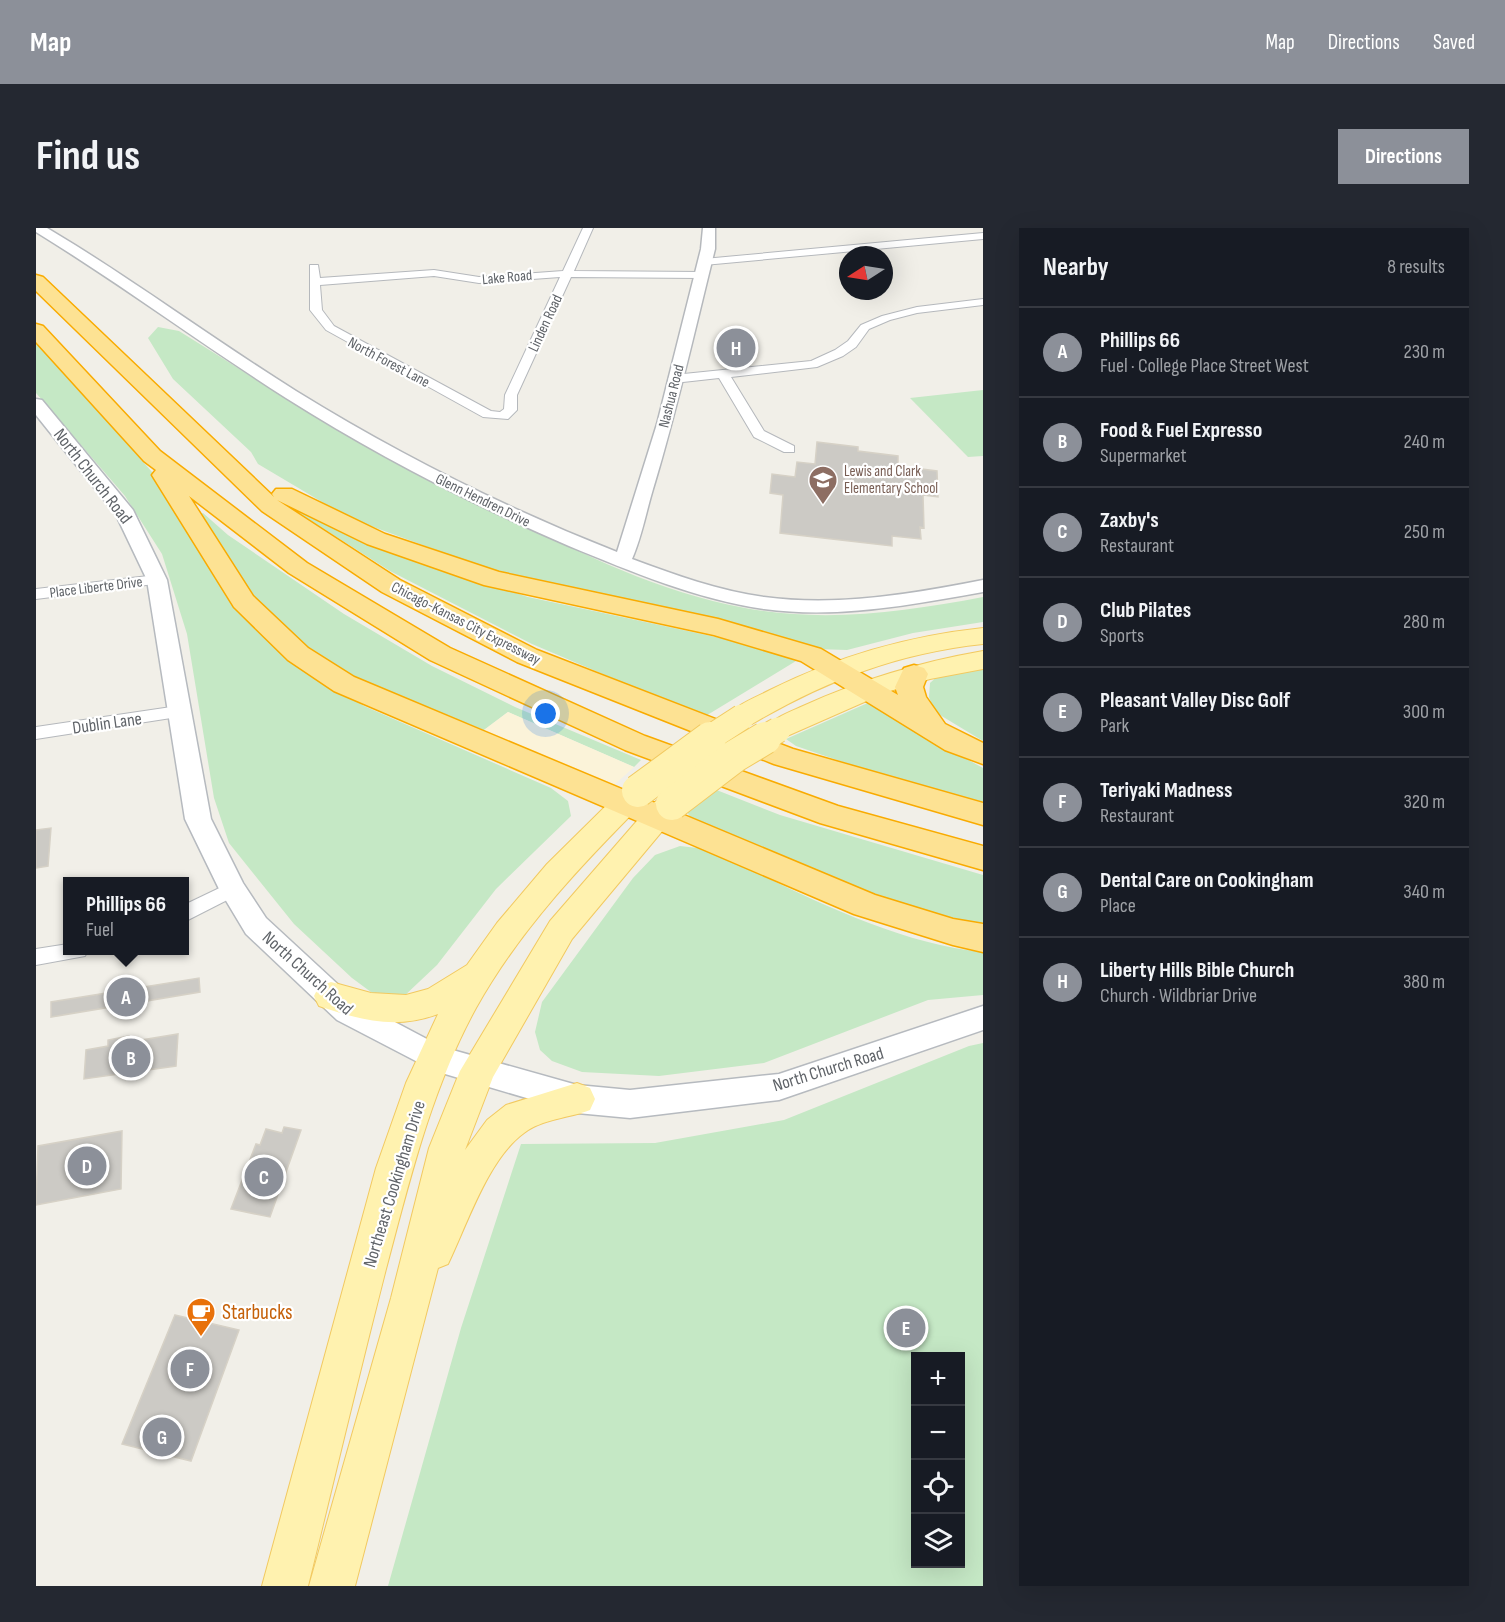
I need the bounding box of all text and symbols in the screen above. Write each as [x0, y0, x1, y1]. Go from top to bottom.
text: Map [30, 26, 71, 59]
text: Map [1265, 30, 1295, 55]
text: Directions [1328, 30, 1400, 55]
text: Saved [1433, 30, 1475, 55]
button: Directions [1338, 129, 1469, 184]
text: Find us [36, 131, 140, 182]
north arrow [839, 246, 893, 300]
text: Nearby [1043, 252, 1109, 283]
text: 8 results [1387, 255, 1445, 279]
street label: Lake Road [481, 266, 533, 289]
street label: Linden Road [524, 292, 567, 355]
pin: H [716, 326, 756, 370]
text: Phillips 66 [1100, 327, 1180, 354]
street label: North Forest Lane [345, 333, 433, 392]
text: A [1058, 340, 1067, 364]
text: 230 m [1403, 340, 1445, 364]
text: Fuel · College Place Street West [1100, 354, 1309, 378]
street label: Nashua Road [654, 362, 689, 430]
text: Food & Fuel Expresso [1100, 417, 1262, 444]
street label: North Church Road [49, 425, 136, 528]
text: B [1058, 430, 1067, 454]
text: 240 m [1404, 430, 1445, 454]
text: Supermarket [1100, 444, 1187, 468]
place label: Lewis and Clark Elementary School [844, 462, 938, 498]
school or university icon: Lewis and Clark Elementary School [807, 464, 839, 506]
street label: Glenn Hendren Drive [432, 469, 533, 532]
text: Zaxby's [1100, 507, 1159, 534]
text: C [1057, 520, 1068, 544]
text: 250 m [1404, 520, 1445, 544]
text: Restaurant [1100, 534, 1174, 558]
street label: Place Liberte Drive [49, 572, 144, 603]
street label: Chicago-Kansas City Expressway [388, 578, 544, 669]
text: Club Pilates [1100, 597, 1191, 624]
text: D [1057, 610, 1068, 634]
text: 280 m [1403, 610, 1445, 634]
text: Sports [1100, 624, 1144, 648]
text: Pleasant Valley Disc Golf [1100, 687, 1290, 714]
your location [531, 699, 560, 728]
text: E [1058, 700, 1067, 724]
text: 300 m [1403, 700, 1445, 724]
street label: Dublin Lane [71, 708, 143, 739]
text: Park [1100, 714, 1129, 738]
text: Teriyaki Madness [1100, 777, 1232, 804]
text: F [1058, 790, 1067, 814]
text: 320 m [1403, 790, 1445, 814]
text: Restaurant [1100, 804, 1174, 828]
text: Dental Care on Cookingham [1100, 867, 1314, 894]
popup [63, 877, 189, 955]
text: G [1057, 880, 1068, 904]
text: 340 m [1403, 880, 1445, 904]
text: Phillips 66 [86, 891, 166, 918]
text: Place [1100, 894, 1136, 918]
text: Fuel [86, 918, 114, 942]
street label: North Church Road [258, 927, 357, 1020]
text: Liberty Hills Bible Church [1100, 957, 1294, 984]
text: H [1057, 970, 1068, 994]
text: 380 m [1403, 970, 1445, 994]
pin: A [106, 974, 146, 1020]
text: Church · Wildbriar Drive [1100, 984, 1257, 1008]
pin: B [112, 1036, 151, 1080]
street label: North Church Road [770, 1043, 886, 1096]
street label: Northeast Cookingham Drive [359, 1098, 430, 1270]
pin: D [68, 1144, 106, 1188]
pin: C [244, 1154, 284, 1200]
cafe icon: Starbucks [185, 1296, 217, 1338]
place label: Starbucks [222, 1300, 293, 1325]
pin: E [886, 1306, 926, 1350]
pin: F [170, 1346, 210, 1392]
map controls [911, 1352, 965, 1568]
button: + [911, 1352, 965, 1406]
button: − [911, 1406, 965, 1460]
pin: G [142, 1414, 182, 1460]
button: locate [911, 1460, 965, 1514]
button: layers [911, 1514, 965, 1568]

